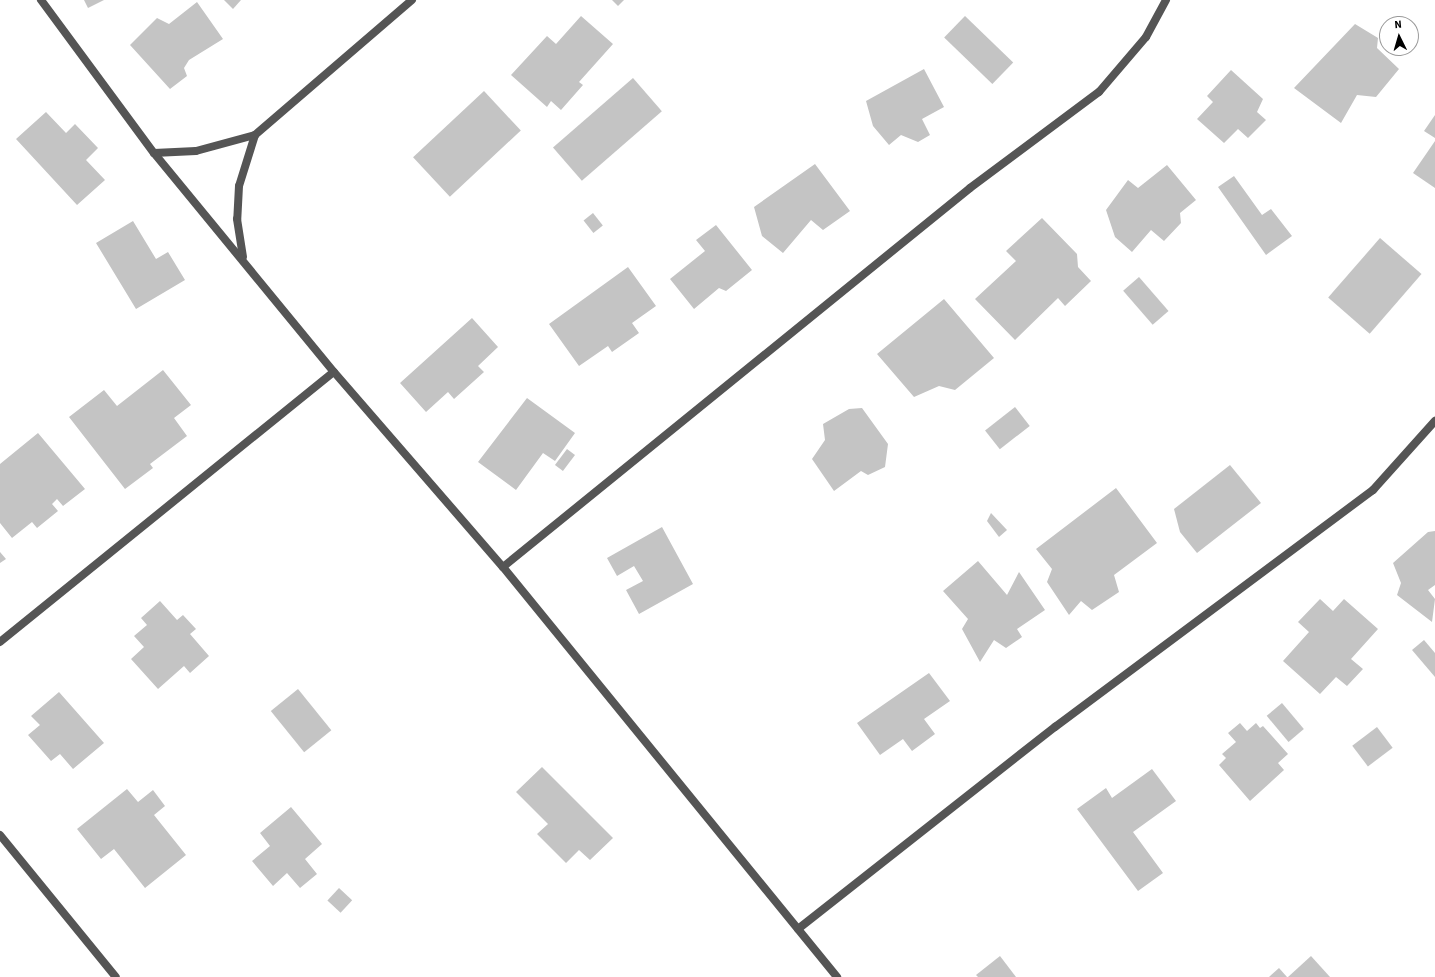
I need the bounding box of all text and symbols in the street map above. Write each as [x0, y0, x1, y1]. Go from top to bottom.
north arrow [1379, 16, 1419, 56]
text: N [1394, 17, 1402, 32]

